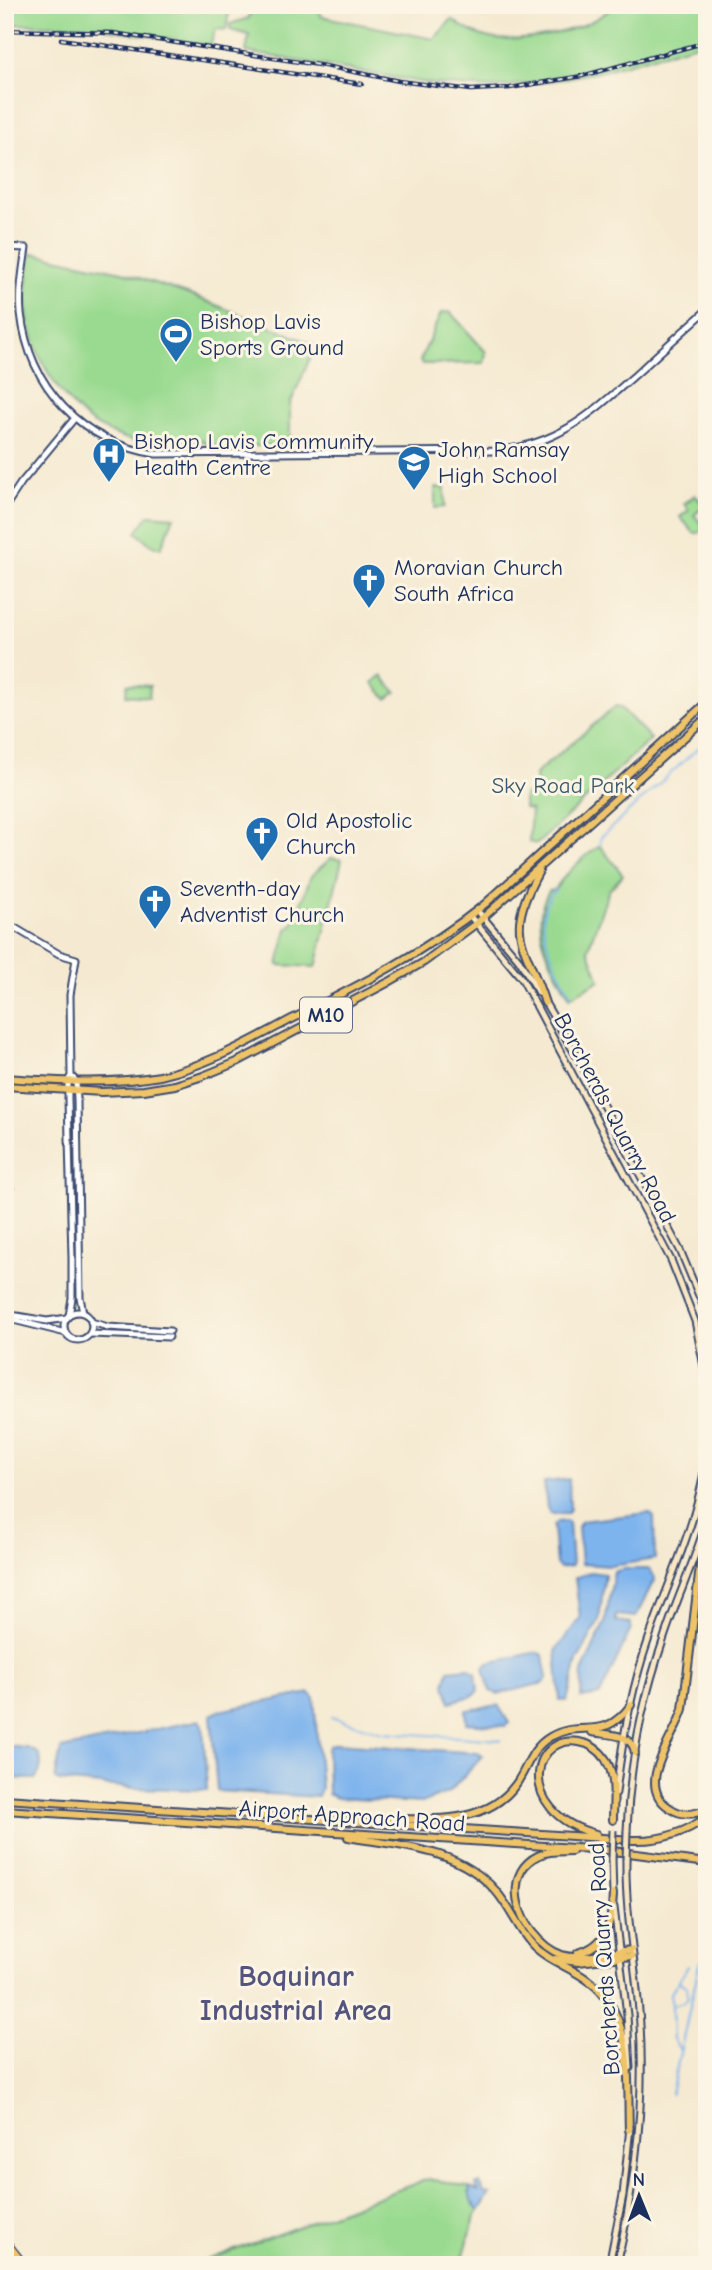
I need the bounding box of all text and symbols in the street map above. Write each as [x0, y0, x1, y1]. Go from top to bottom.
place label: Bishop Lavis Sports Ground [200, 308, 344, 361]
sports icon: Bishop Lavis Sports Ground [157, 315, 195, 364]
place label: Bishop Lavis Community Health Centre [134, 428, 374, 481]
hospital icon: Bishop Lavis Community Health Centre [90, 435, 128, 484]
place label: John Ramsay High School [438, 436, 570, 489]
school or university icon: John Ramsay High School [395, 443, 433, 492]
place label: Moravian Church South Africa [394, 554, 563, 607]
church icon: Moravian Church South Africa [350, 561, 388, 610]
park label: Sky Road Park [491, 772, 635, 799]
place label: Old Apostolic Church [286, 807, 412, 860]
church icon: Old Apostolic Church [243, 814, 281, 863]
place label: Seventh-day Adventist Church [180, 875, 345, 928]
church icon: Seventh-day Adventist Church [136, 882, 174, 931]
road number: M10 [300, 998, 352, 1032]
street label: Borcherds Quarry Road [548, 1009, 682, 1227]
street label: Airport Approach Road [238, 1795, 466, 1837]
street label: Borcherds Quarry Road [582, 1842, 626, 2076]
district label: Boquinar Industrial Area [200, 1959, 392, 2028]
north arrow [604, 2162, 674, 2232]
text: N [632, 2169, 645, 2191]

